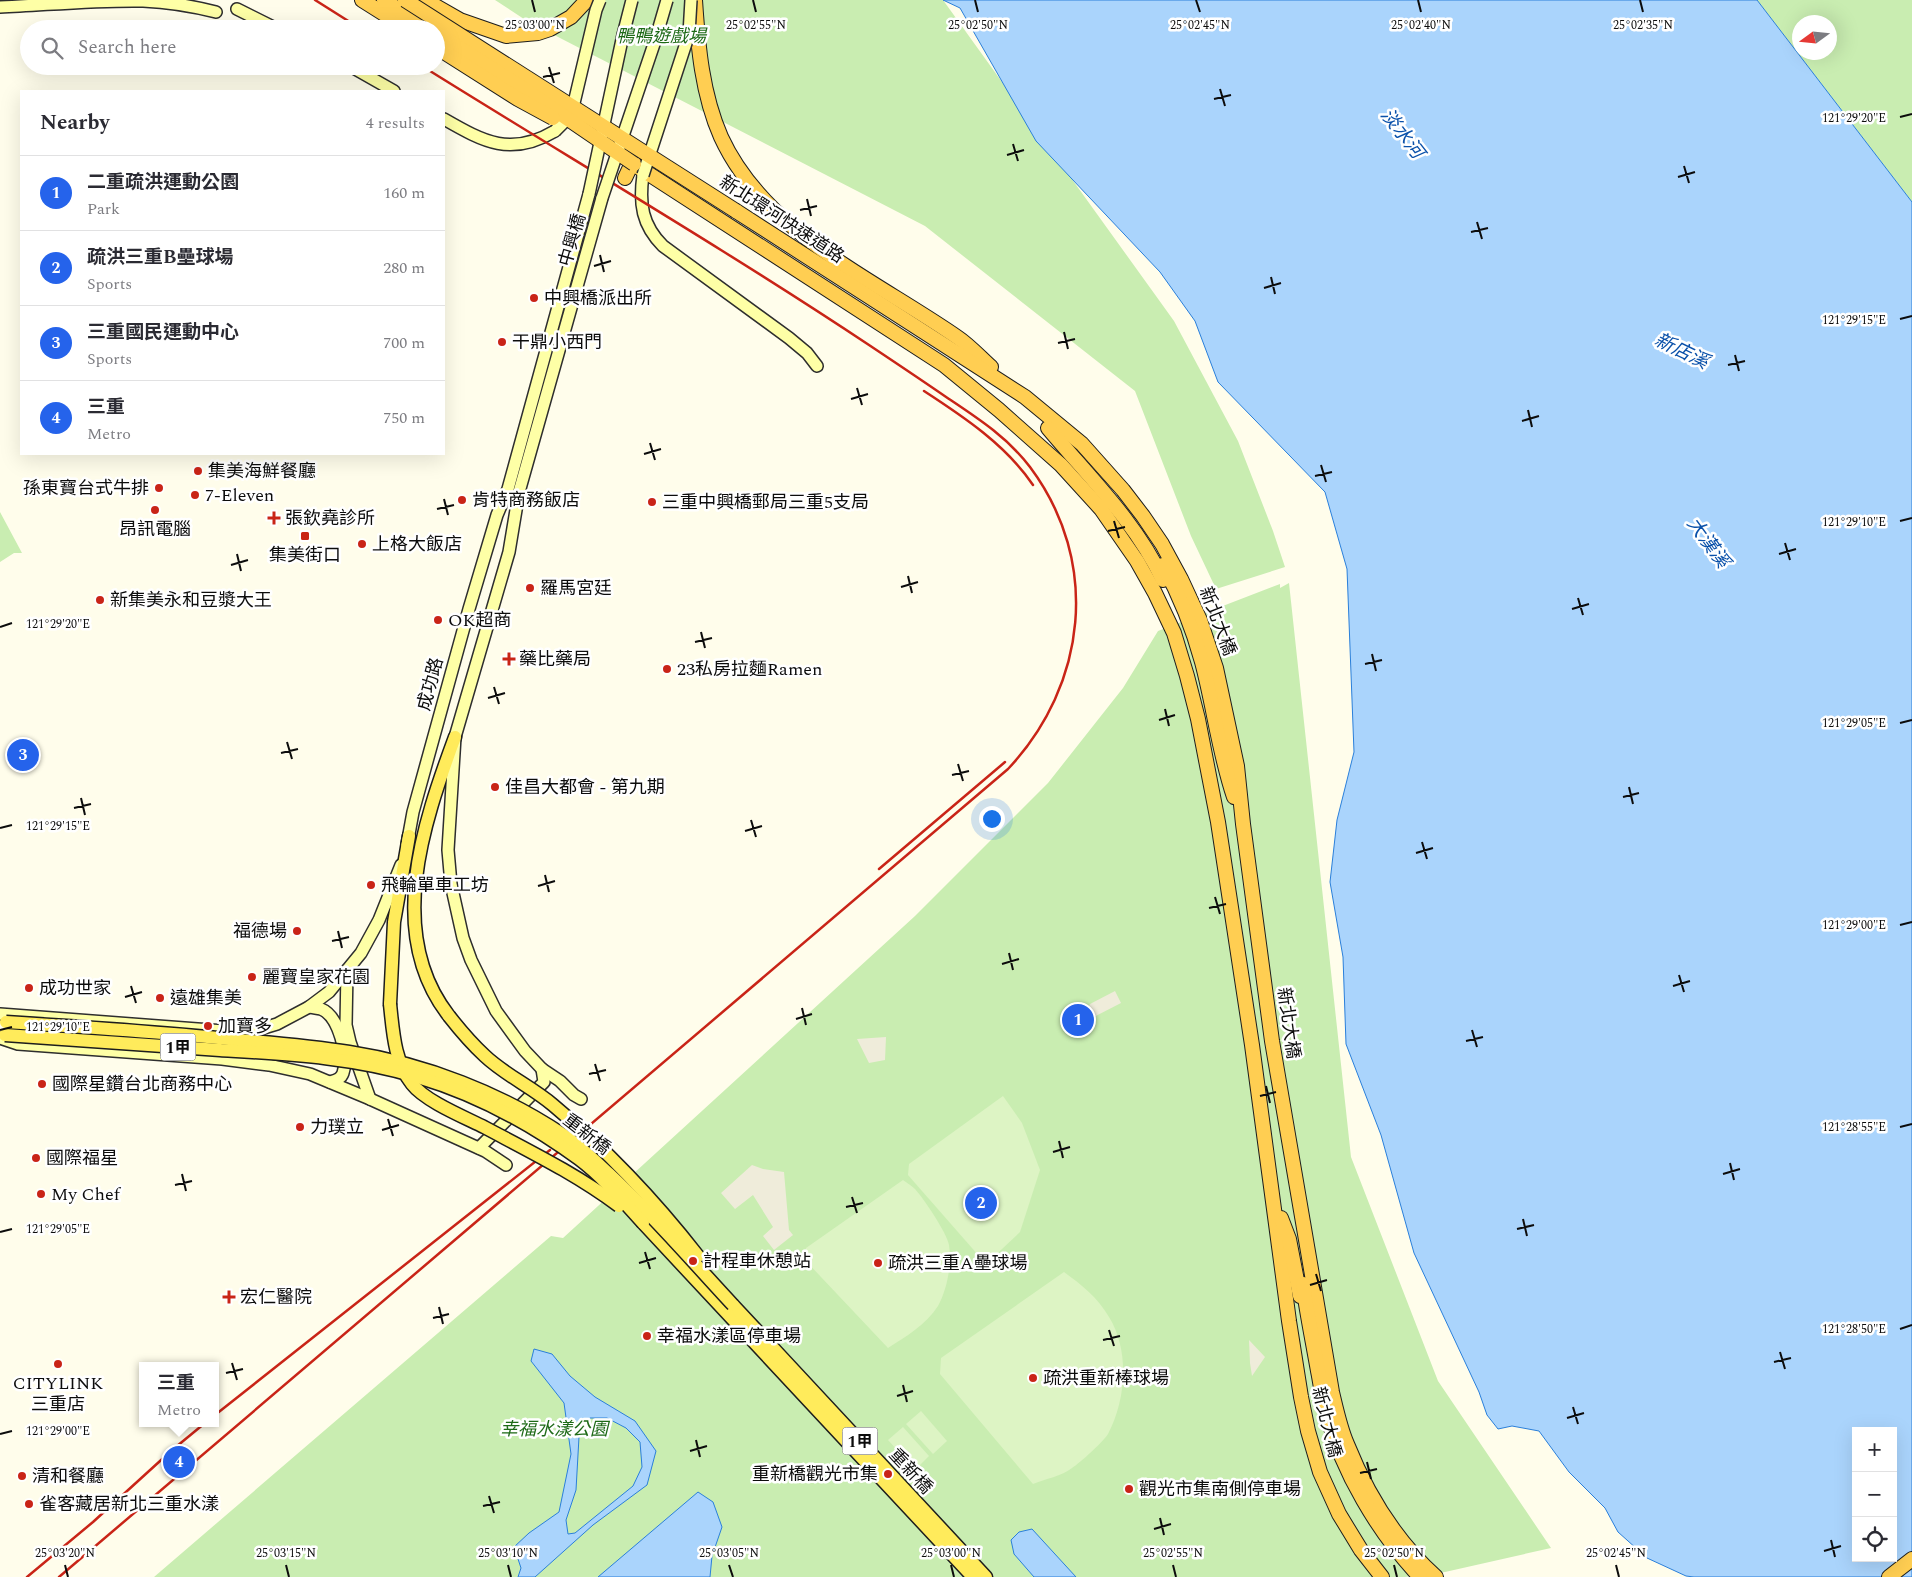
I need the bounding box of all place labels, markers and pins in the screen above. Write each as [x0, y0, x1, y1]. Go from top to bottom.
place label: 中興橋派出所 [544, 285, 652, 312]
marker: 中興橋派出所 [528, 292, 540, 304]
place label: 干鼎小西門 [512, 329, 602, 356]
marker: 干鼎小西門 [496, 336, 508, 348]
place label: 集美海鮮餐廳 [208, 458, 316, 485]
marker: 集美海鮮餐廳 [192, 465, 204, 477]
place label: 孫東寶台式牛排 [23, 475, 149, 502]
marker: 孫東寶台式牛排 [153, 482, 165, 494]
place label: 7-Eleven [205, 482, 274, 509]
place label: 肯特商務飯店 [472, 487, 580, 514]
marker: 7-Eleven [189, 489, 201, 501]
place label: 三重中興橋郵局三重5支局 [662, 489, 869, 516]
marker: 肯特商務飯店 [456, 494, 468, 506]
marker: 三重中興橋郵局三重5支局 [646, 496, 658, 508]
marker: 昂訊電腦 [149, 504, 161, 516]
place label: 張欽堯診所 [285, 505, 375, 532]
marker: 張欽堯診所 [267, 511, 281, 525]
place label: 昂訊電腦 [119, 516, 191, 543]
marker: 集美街口 [299, 530, 311, 542]
place label: 上格大飯店 [372, 531, 462, 558]
marker: 上格大飯店 [356, 538, 368, 550]
place label: 集美街口 [269, 542, 341, 569]
place label: 羅馬宮廷 [540, 575, 612, 602]
marker: 羅馬宮廷 [524, 582, 536, 594]
place label: 新集美永和豆漿大王 [110, 587, 272, 614]
marker: 新集美永和豆漿大王 [94, 594, 106, 606]
place label: OK超商 [448, 607, 511, 634]
marker: OK超商 [432, 614, 444, 626]
place label: 藥比藥局 [519, 646, 591, 673]
marker: 藥比藥局 [503, 653, 515, 665]
place label: 23私房拉麵Ramen [677, 656, 823, 683]
marker: 23私房拉麵Ramen [661, 663, 673, 675]
pin: 3 [7, 736, 39, 774]
place label: 佳昌大都會 - 第九期 [505, 774, 665, 801]
marker: 佳昌大都會 - 第九期 [489, 781, 501, 793]
place label: 飛輪單車工坊 [381, 872, 489, 899]
marker: 飛輪單車工坊 [365, 879, 377, 891]
place label: 福德場 [233, 918, 287, 945]
marker: 福德場 [291, 925, 303, 937]
place label: 麗寶皇家花園 [262, 964, 370, 991]
marker: 麗寶皇家花園 [246, 971, 258, 983]
place label: 成功世家 [39, 975, 111, 1002]
marker: 成功世家 [23, 982, 35, 994]
place label: 遠雄集美 [170, 985, 242, 1012]
marker: 遠雄集美 [154, 992, 166, 1004]
pin: 1 [1062, 1001, 1094, 1039]
place label: 加寶多 [218, 1013, 272, 1040]
marker: 加寶多 [202, 1020, 214, 1032]
place label: 國際星鑽台北商務中心 [52, 1071, 232, 1098]
marker: 國際星鑽台北商務中心 [36, 1078, 48, 1090]
place label: 力璞立 [310, 1114, 364, 1141]
marker: 力璞立 [294, 1121, 306, 1133]
place label: 國際福星 [46, 1145, 118, 1172]
marker: 國際福星 [30, 1152, 42, 1164]
place label: My Chef [51, 1181, 122, 1208]
pin: 2 [965, 1184, 997, 1222]
marker: My Chef [35, 1188, 47, 1200]
place label: 計程車休憩站 [703, 1248, 811, 1275]
place label: 疏洪三重A壘球場 [888, 1250, 1028, 1277]
marker: 計程車休憩站 [687, 1255, 699, 1267]
marker: 疏洪三重A壘球場 [872, 1257, 884, 1269]
place label: 宏仁醫院 [240, 1284, 312, 1311]
marker: 宏仁醫院 [222, 1290, 236, 1304]
place label: 幸福水漾區停車場 [657, 1323, 801, 1350]
marker: 幸福水漾區停車場 [641, 1330, 653, 1342]
marker: CITYLINK 三重店 [52, 1358, 64, 1370]
place label: 疏洪重新棒球場 [1043, 1365, 1169, 1392]
place label: CITYLINK 三重店 [13, 1370, 103, 1418]
marker: 疏洪重新棒球場 [1027, 1372, 1039, 1384]
pin: 4 [163, 1443, 195, 1481]
place label: 重新橋觀光市集 [752, 1461, 878, 1488]
place label: 清和餐廳 [32, 1463, 104, 1490]
marker: 重新橋觀光市集 [882, 1468, 894, 1480]
marker: 清和餐廳 [16, 1470, 28, 1482]
place label: 觀光市集南側停車場 [1139, 1476, 1301, 1503]
marker: 觀光市集南側停車場 [1123, 1483, 1135, 1495]
place label: 雀客藏居新北三重水漾 [39, 1491, 219, 1518]
marker: 雀客藏居新北三重水漾 [23, 1498, 35, 1510]

